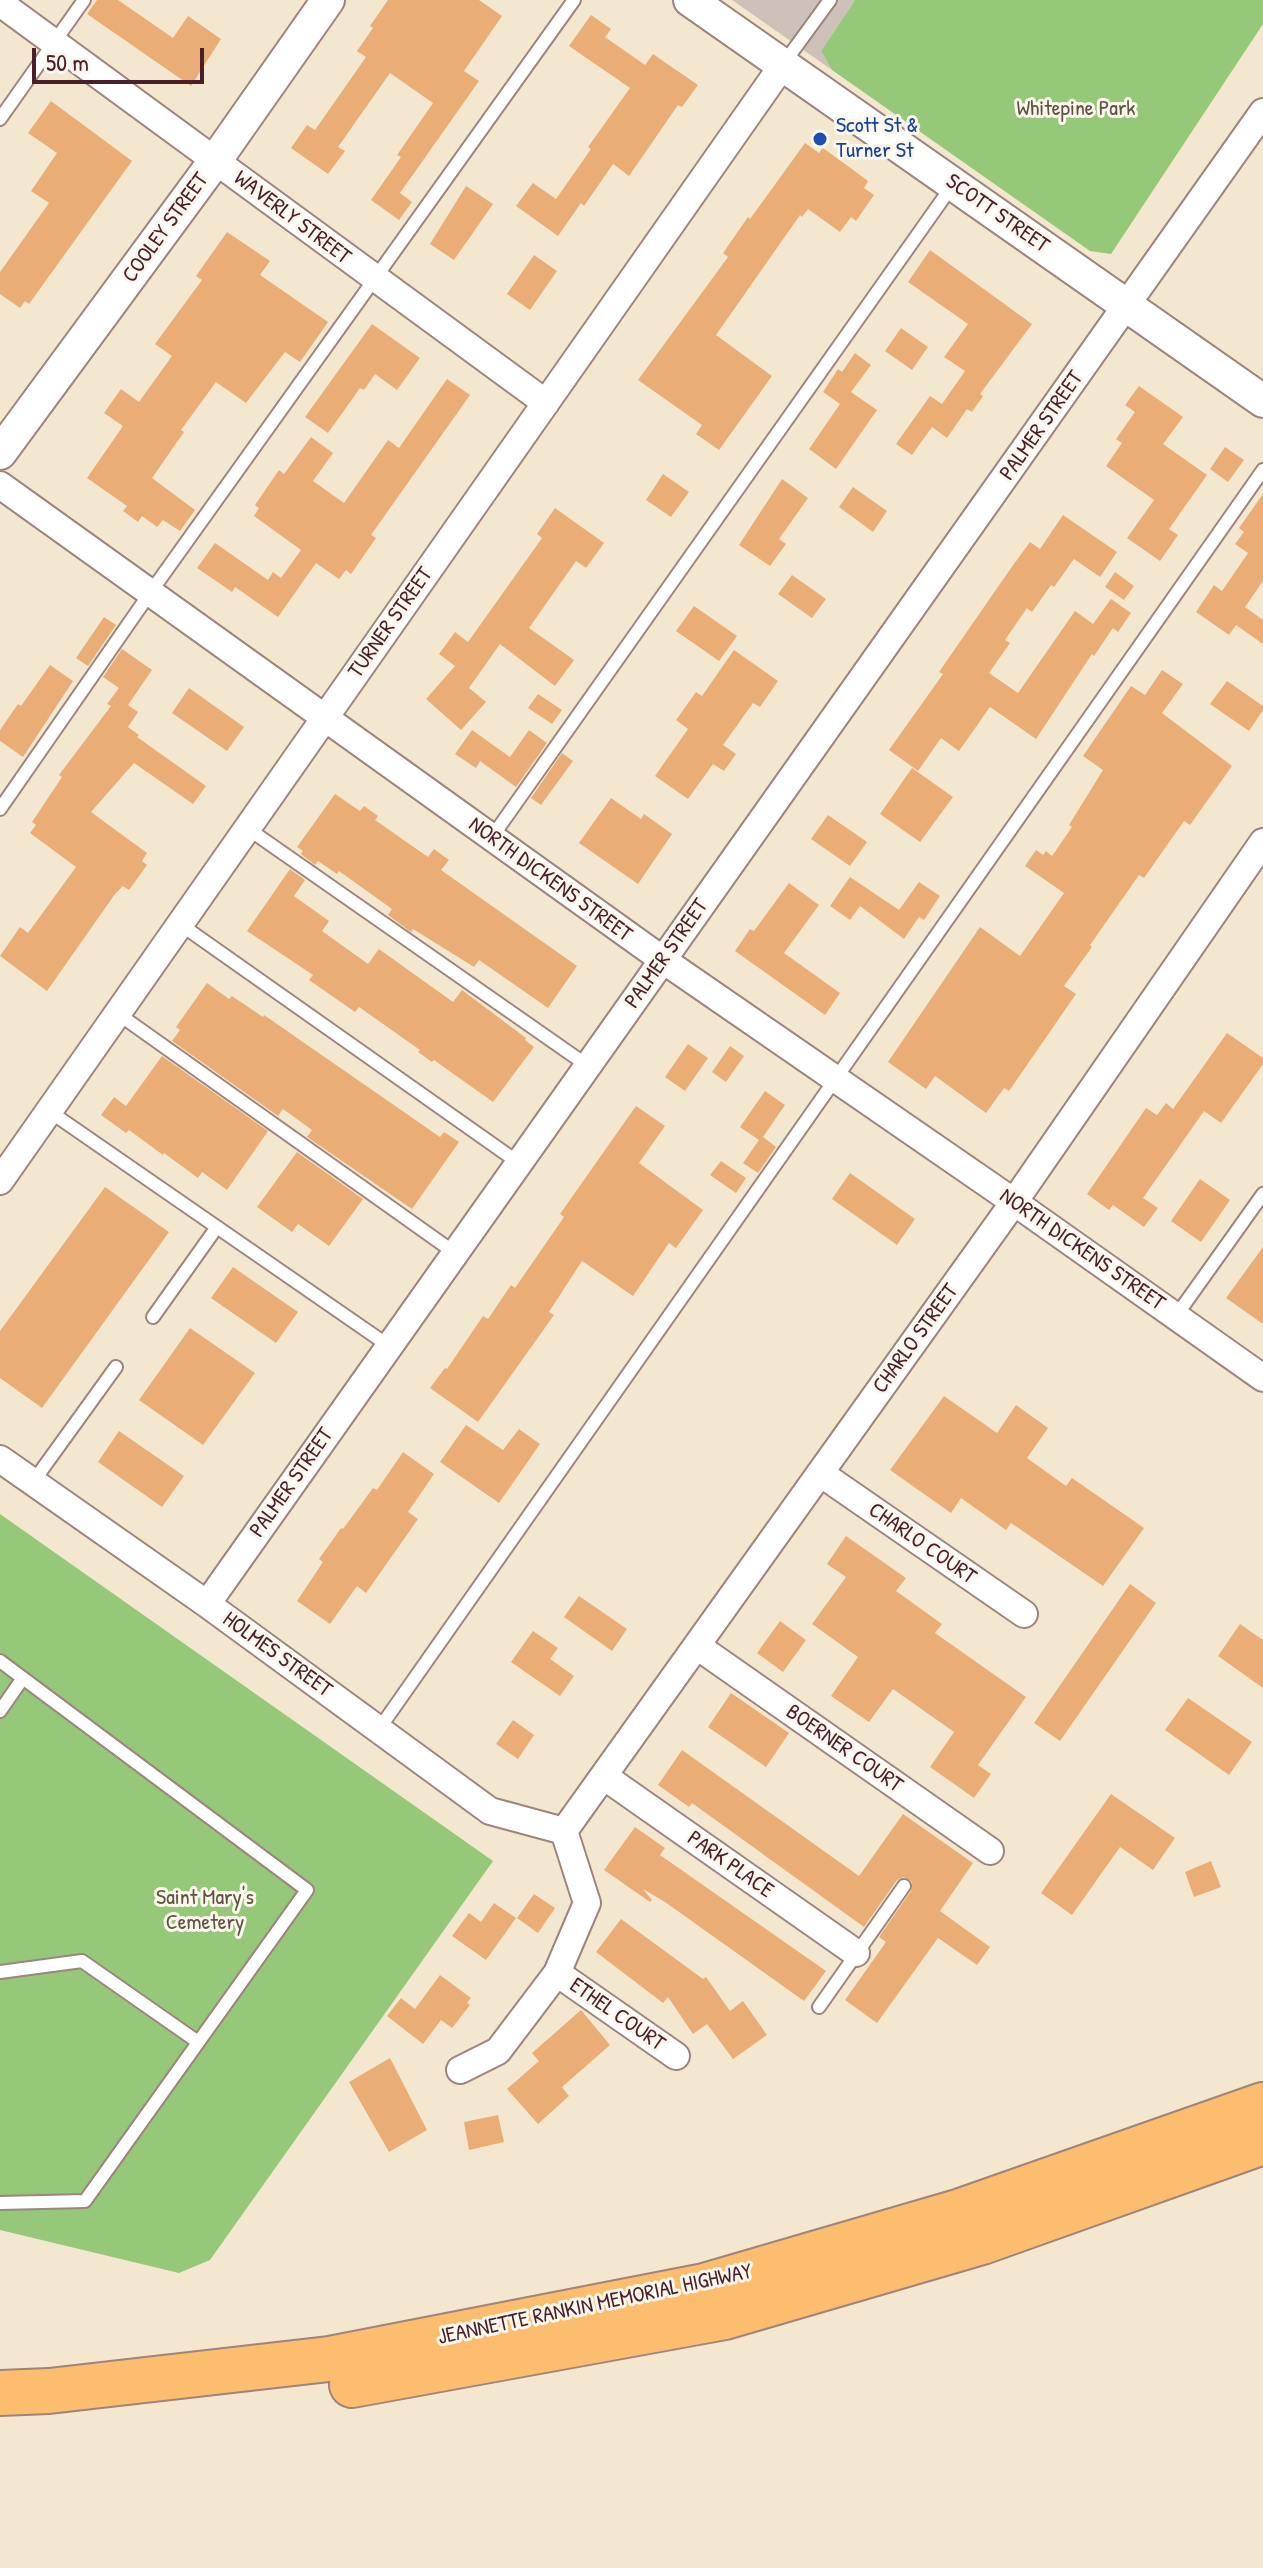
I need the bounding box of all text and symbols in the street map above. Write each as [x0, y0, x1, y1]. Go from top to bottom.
scale bar [36, 32, 208, 82]
text: 50 m [46, 46, 89, 78]
park label: Whitepine Park [1017, 96, 1135, 122]
place label: Scott St & Turner St [836, 113, 918, 164]
marker: Scott St & Turner St [811, 130, 829, 148]
street label: WAVERLY STREET [228, 165, 356, 271]
street label: COOLEY STREET [117, 168, 215, 288]
street label: SCOTT STREET [940, 169, 1054, 259]
street label: PALMER STREET [995, 366, 1089, 486]
street label: TURNER STREET [343, 563, 439, 683]
street label: NORTH DICKENS STREET [463, 812, 637, 948]
street label: PALMER STREET [620, 894, 714, 1014]
street label: NORTH DICKENS STREET [994, 1183, 1170, 1317]
street label: CHARLO STREET [868, 1279, 964, 1399]
street label: PALMER STREET [245, 1423, 339, 1543]
street label: CHARLO COURT [863, 1497, 981, 1591]
street label: HOLMES STREET [217, 1606, 337, 1704]
street label: BOERNER COURT [781, 1699, 907, 1799]
street label: PARK PLACE [682, 1826, 778, 1904]
park label: Saint Mary's Cemetery [156, 1885, 254, 1936]
street label: ETHEL COURT [564, 1973, 670, 2057]
street label: JEANNETTE RANKIN MEMORIAL HIGHWAY [435, 2259, 755, 2351]

